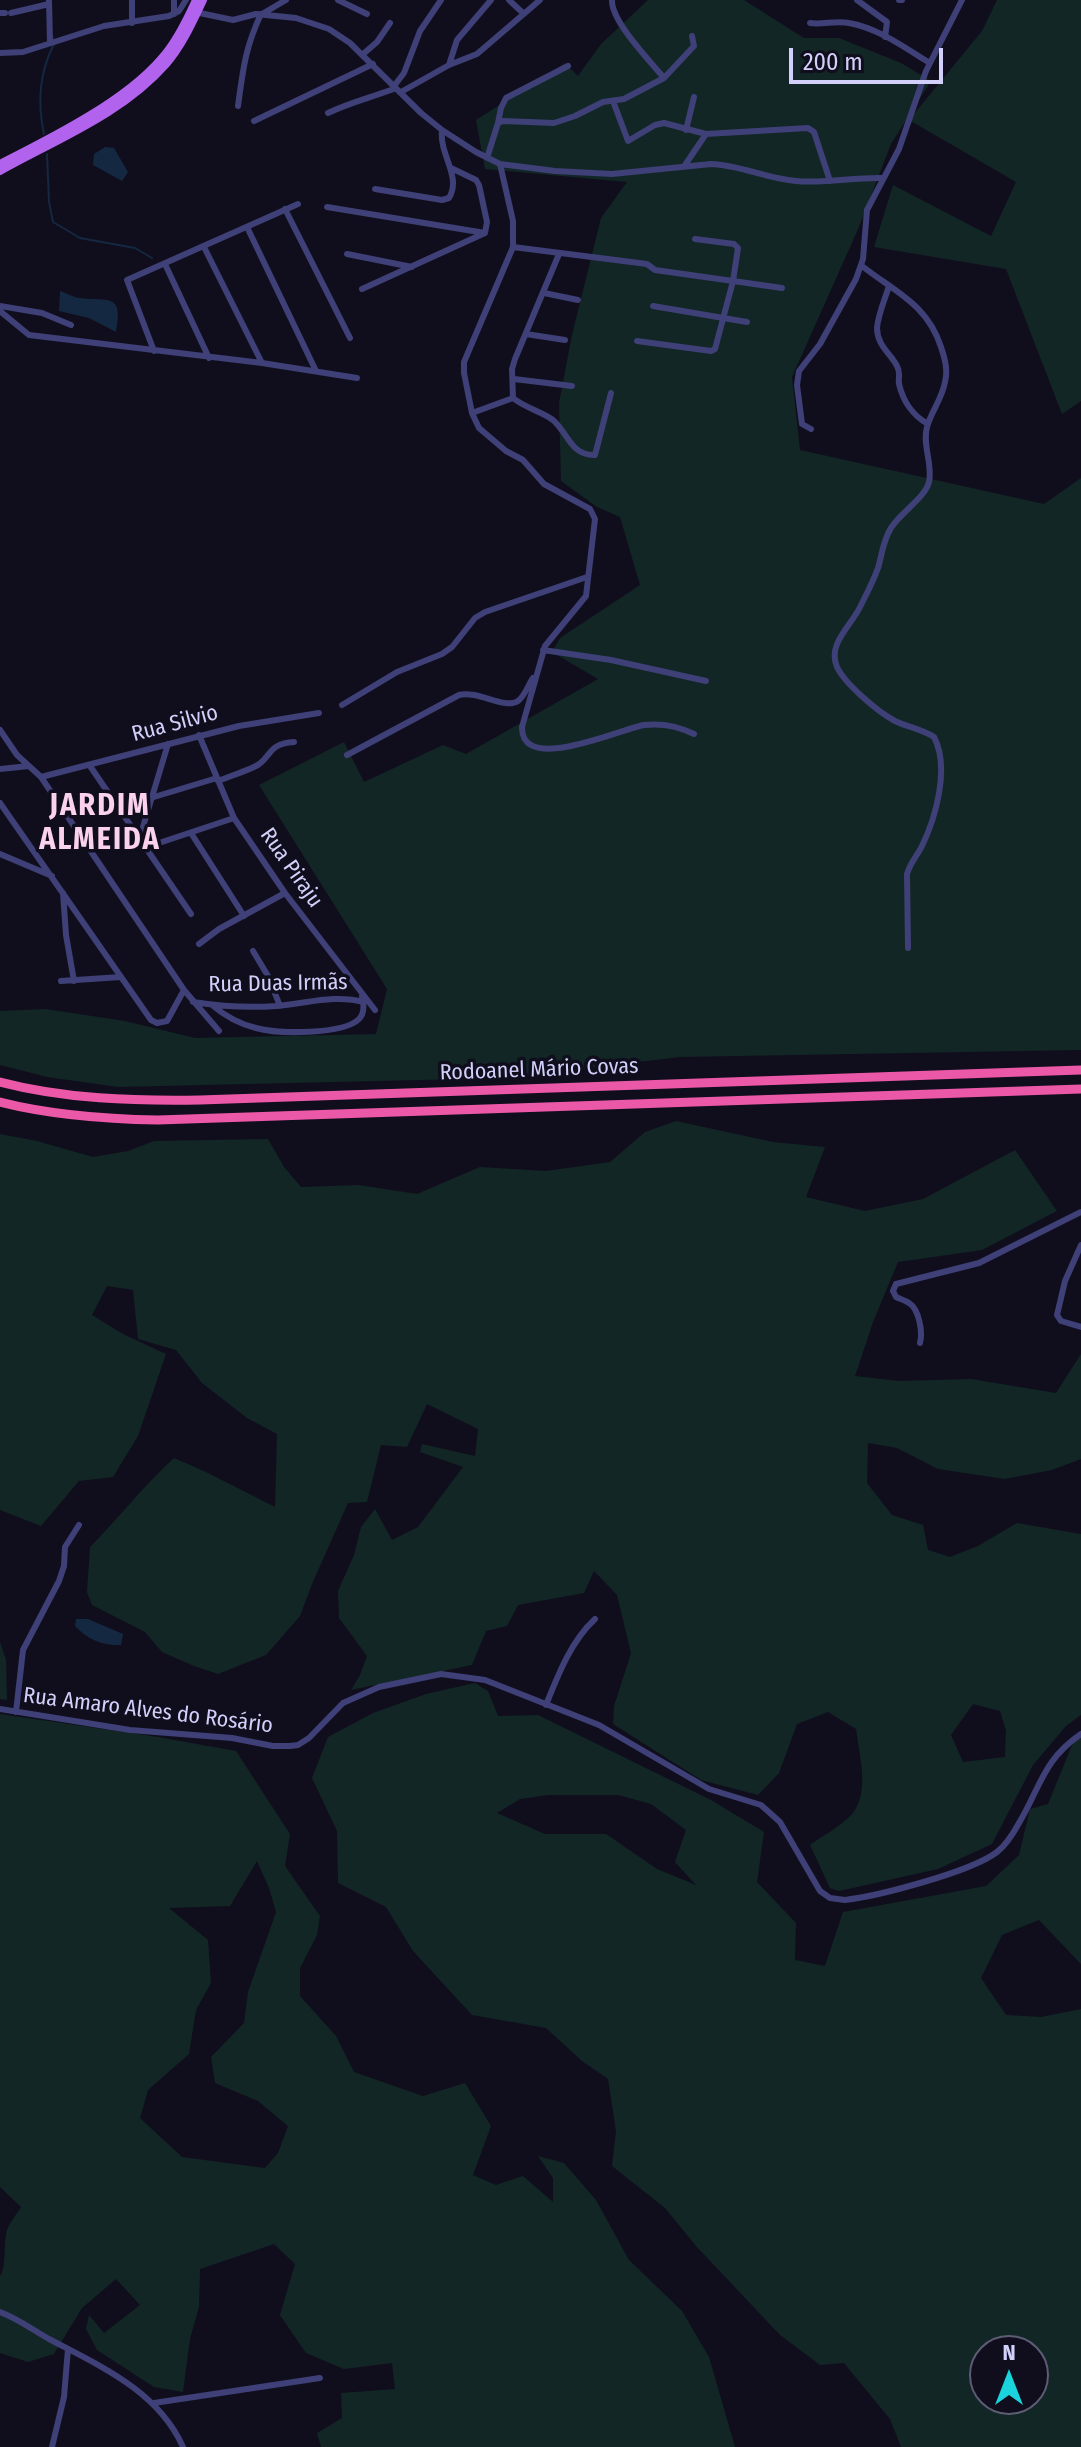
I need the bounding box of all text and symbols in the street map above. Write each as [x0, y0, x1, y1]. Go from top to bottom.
scale bar [793, 32, 947, 82]
text: 200 m [803, 48, 863, 76]
street label: Rua Silvio [129, 700, 221, 748]
district label: JARDIM ALMEIDA [39, 789, 161, 860]
street label: Rua Piraju [254, 823, 328, 913]
street label: Rua Duas Irmãs [208, 970, 348, 998]
street label: Rodoanel Mário Covas [439, 1053, 639, 1087]
street label: Rua Amaro Alves do Rosário [22, 1683, 274, 1739]
north arrow [969, 2335, 1049, 2415]
text: N [1002, 2339, 1016, 2366]

